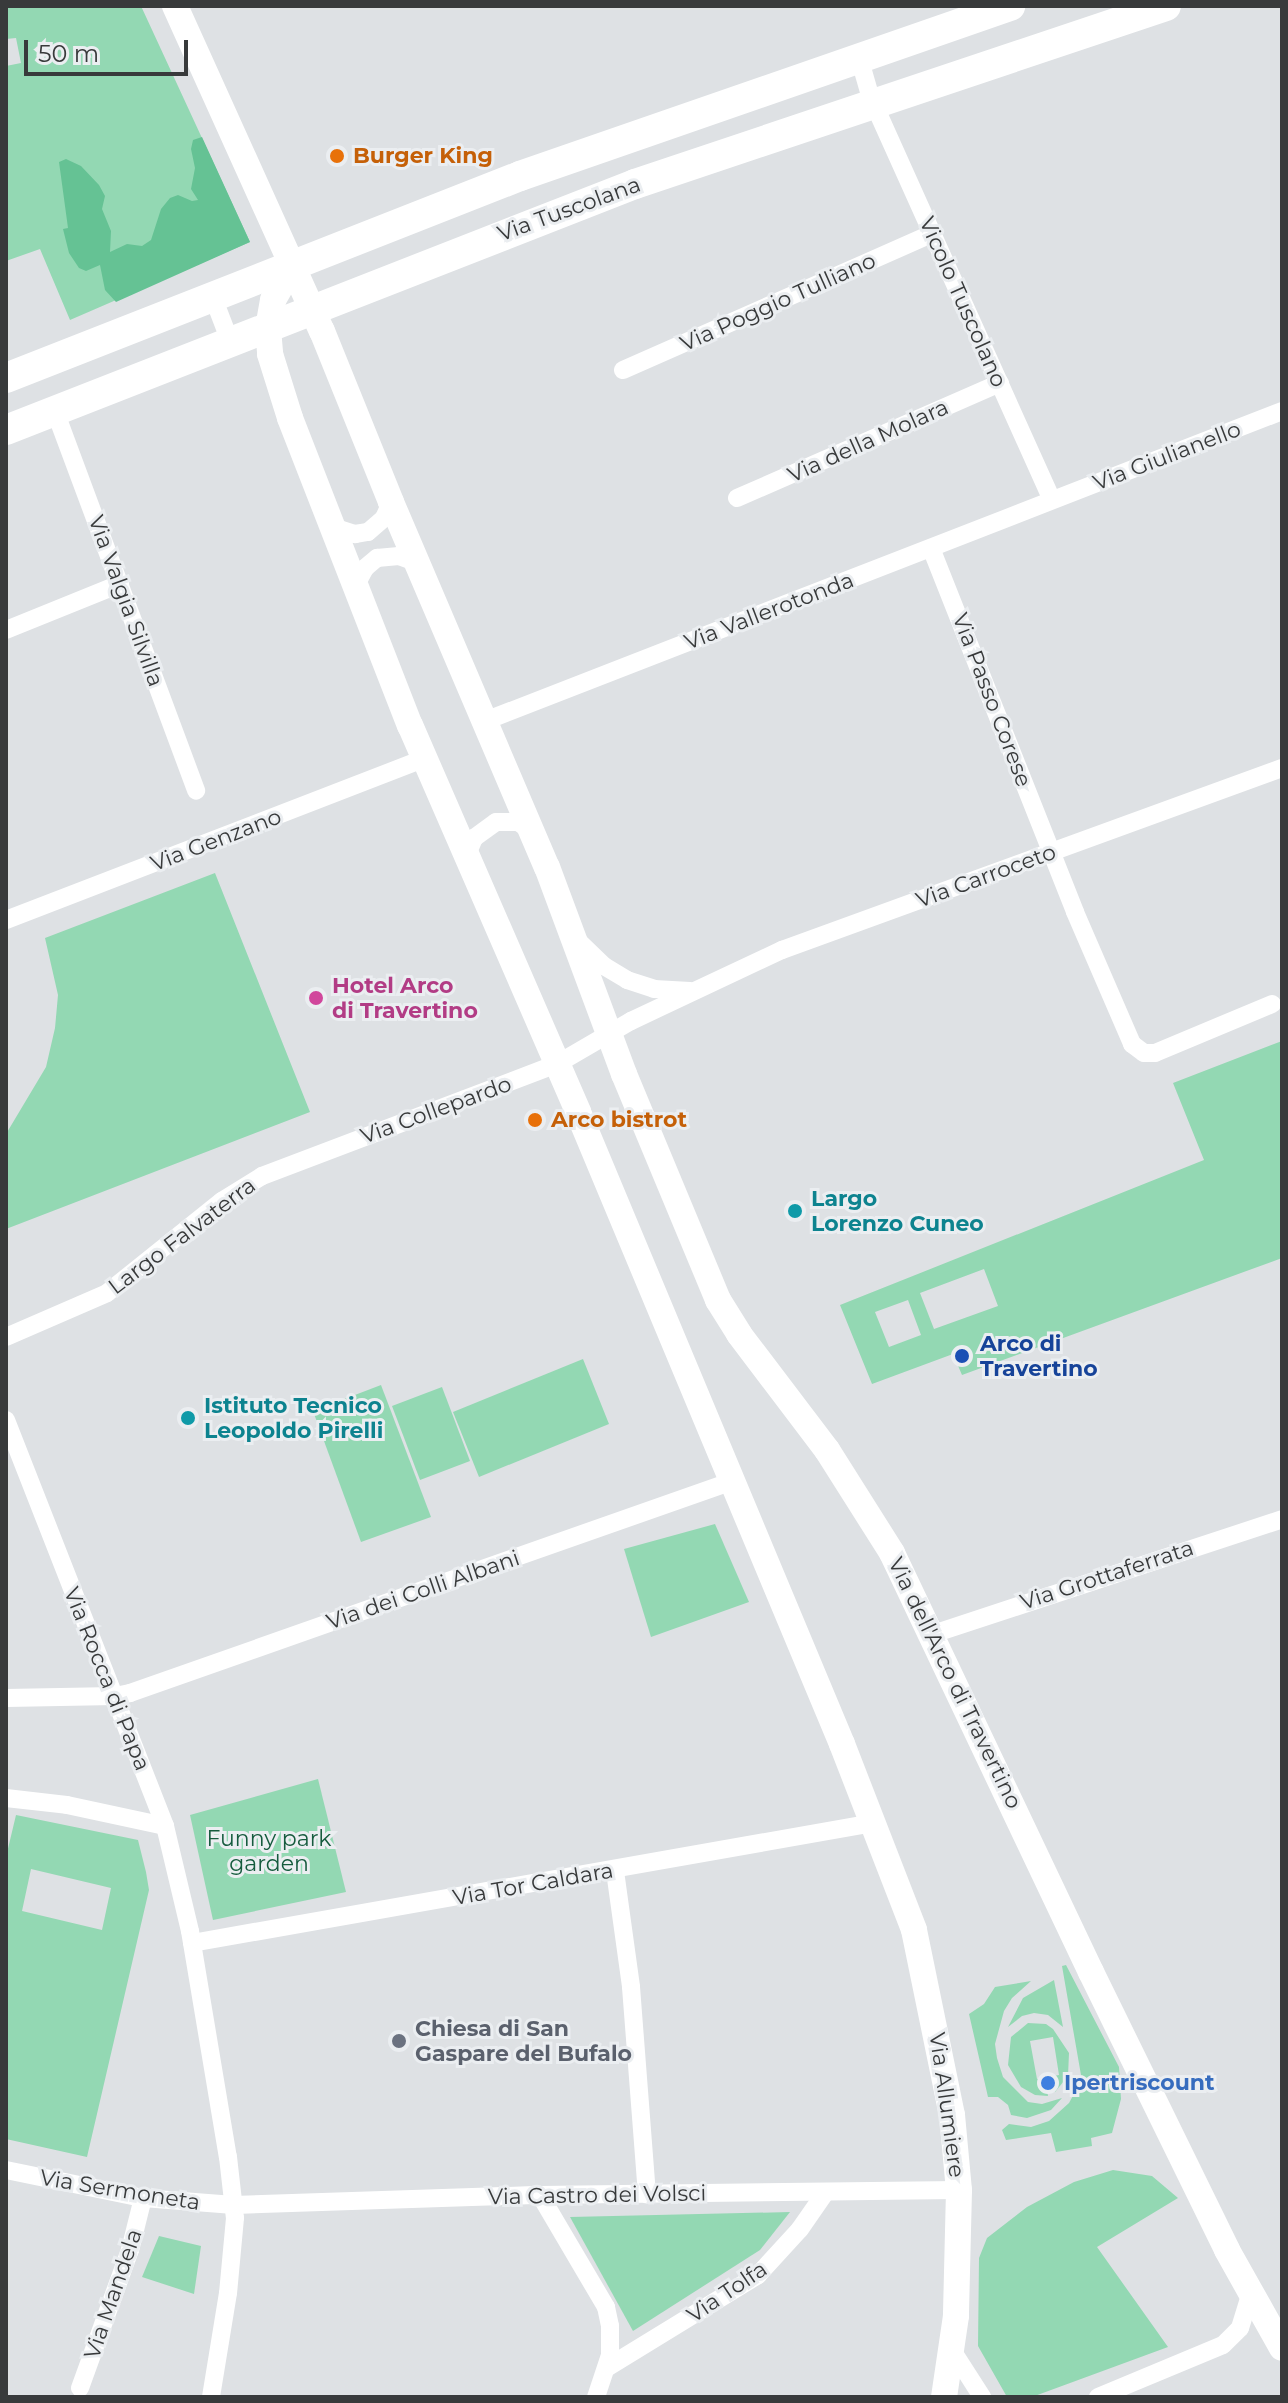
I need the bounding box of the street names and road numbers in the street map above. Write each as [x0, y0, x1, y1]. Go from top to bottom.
street label: Via Tuscolana [494, 171, 644, 247]
street label: Vicolo Tuscolano [914, 213, 1012, 391]
street label: Via Poggio Tulliano [676, 247, 880, 357]
street label: Via della Molara [784, 394, 952, 488]
street label: Via Giulianello [1089, 416, 1245, 496]
street label: Via Valgia Silvilla [83, 512, 169, 690]
street label: Via Vallerotonda [681, 567, 857, 655]
street label: Via Passo Corese [947, 609, 1037, 791]
street label: Via Genzano [147, 803, 285, 877]
street label: Via Carroceto [913, 838, 1059, 914]
street label: Via Collepardo [357, 1070, 515, 1150]
street label: Largo Falvaterra [103, 1172, 261, 1300]
street label: Via Grottaferrata [1017, 1535, 1197, 1615]
street label: Via dei Colli Albani [323, 1545, 523, 1635]
street label: Via dell'Arco di Travertino [883, 1553, 1027, 1813]
street label: Via Rocca di Papa [58, 1583, 156, 1775]
street label: Via Tor Caldara [451, 1857, 615, 1911]
street label: Via Allumiere [924, 2031, 970, 2179]
street label: Via Sermoneta [38, 2164, 202, 2216]
street label: Via Castro dei Volsci [488, 2180, 706, 2210]
street label: Via Mandela [78, 2226, 148, 2362]
street label: Via Tolfa [682, 2256, 772, 2328]

